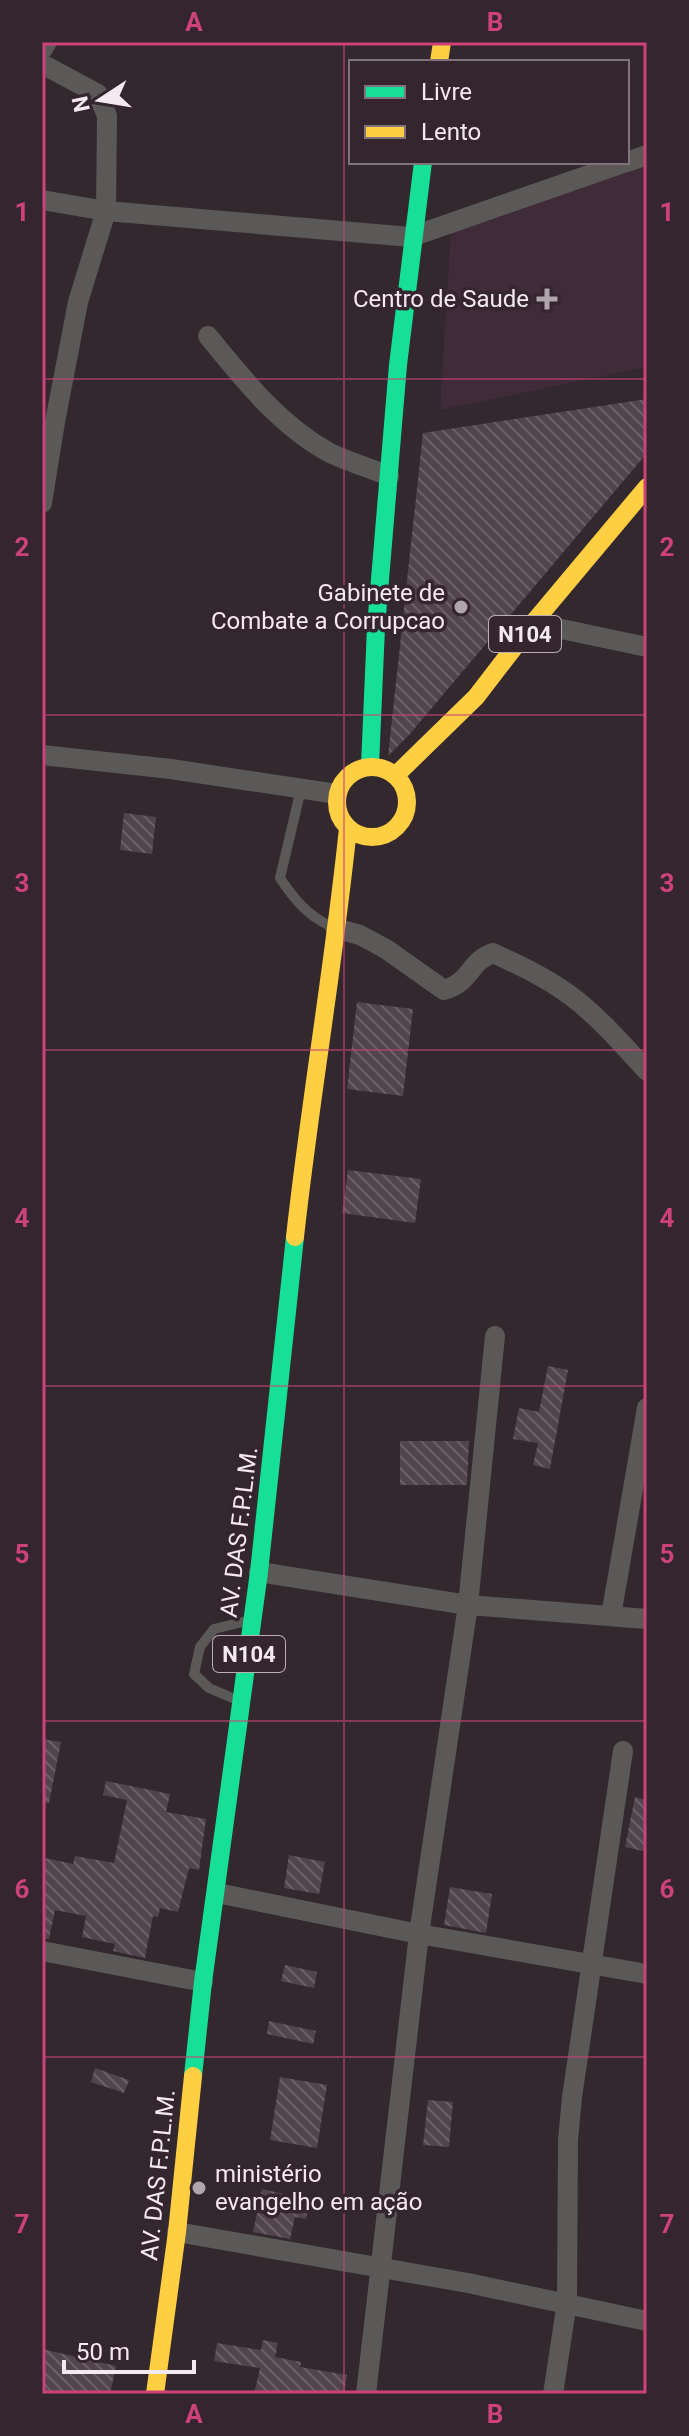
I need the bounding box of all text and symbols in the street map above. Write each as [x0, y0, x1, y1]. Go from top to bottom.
text: A [185, 7, 203, 37]
text: B [487, 7, 503, 37]
north arrow [60, 60, 140, 140]
legend [349, 60, 629, 164]
text: Livre [421, 78, 472, 106]
text: N [67, 94, 95, 114]
text: Lento [421, 118, 481, 146]
text: 1 [15, 197, 29, 227]
text: 1 [660, 197, 674, 227]
place label: Centro de Saude [353, 285, 529, 313]
marker: Centro de Saude [536, 288, 558, 310]
text: 2 [15, 532, 29, 562]
text: 2 [660, 532, 674, 562]
place label: Gabinete de Combate a Corrupcao [211, 579, 445, 635]
marker: Gabinete de Combate a Corrupcao [452, 598, 470, 616]
road number: N104 [489, 616, 561, 652]
text: 3 [15, 868, 29, 898]
text: 3 [660, 868, 674, 898]
text: 4 [15, 1203, 30, 1233]
text: 4 [660, 1203, 675, 1233]
street label: AV. DAS F.P.L.M. [215, 1445, 263, 1619]
text: 5 [15, 1539, 29, 1569]
text: 5 [660, 1539, 674, 1569]
road number: N104 [213, 1636, 285, 1672]
text: 6 [15, 1874, 30, 1904]
text: 6 [660, 1874, 675, 1904]
street label: AV. DAS F.P.L.M. [135, 2088, 181, 2262]
place label: ministério evangelho em ação [215, 2160, 422, 2216]
marker: ministério evangelho em ação [190, 2179, 208, 2197]
text: 7 [15, 2209, 29, 2239]
text: 7 [660, 2209, 674, 2239]
scale bar [64, 2324, 194, 2374]
text: 50 m [76, 2338, 130, 2366]
text: A [185, 2399, 203, 2429]
text: B [487, 2399, 503, 2429]

